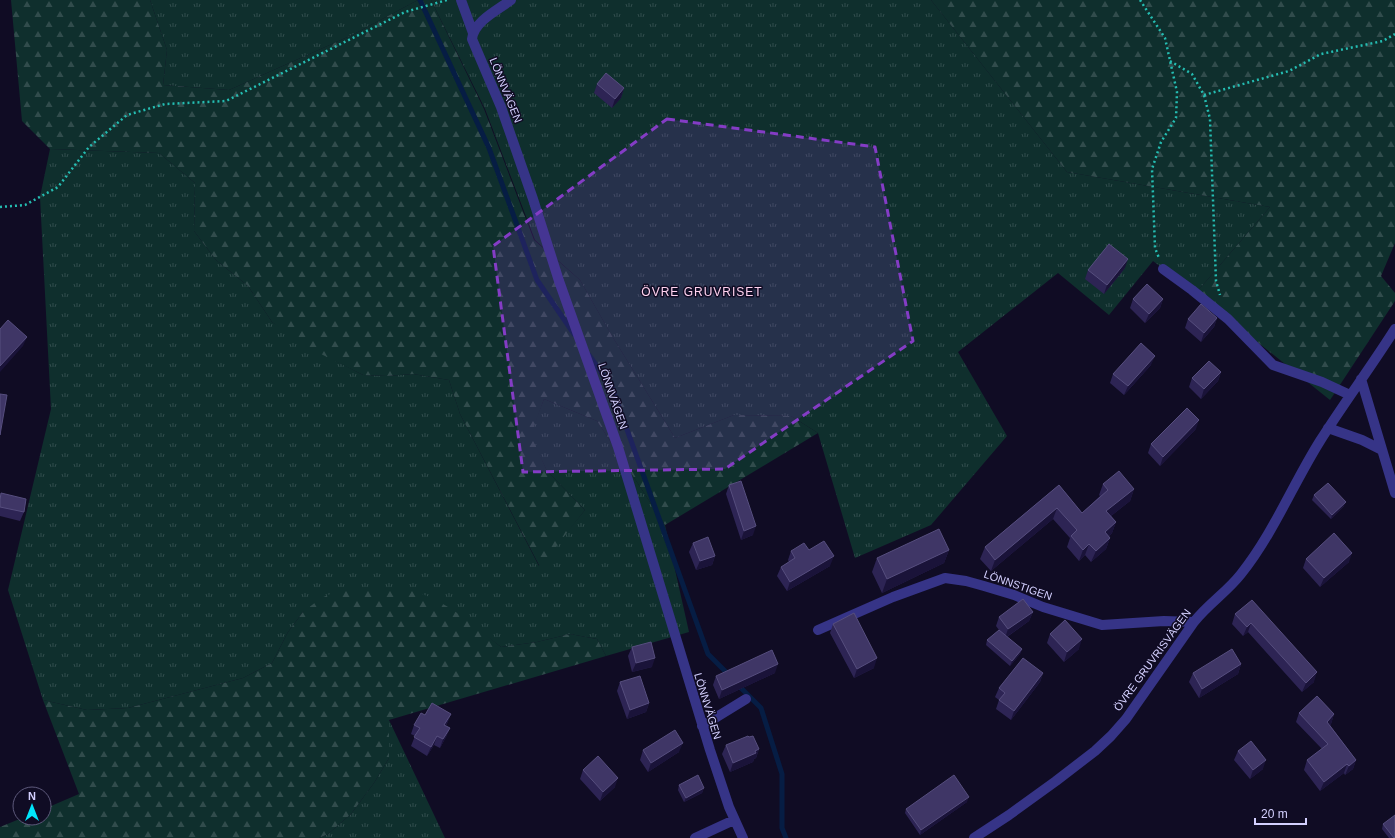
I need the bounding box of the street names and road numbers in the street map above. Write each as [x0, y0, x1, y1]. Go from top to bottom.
street label: LÖNNVÄGEN [487, 56, 525, 124]
street label: LÖNNVÄGEN [596, 361, 630, 431]
street label: LÖNNSTIGEN [982, 568, 1054, 602]
street label: ÖVRE GRUVRISVÄGEN [1111, 607, 1193, 713]
street label: LÖNNVÄGEN [692, 671, 724, 741]

